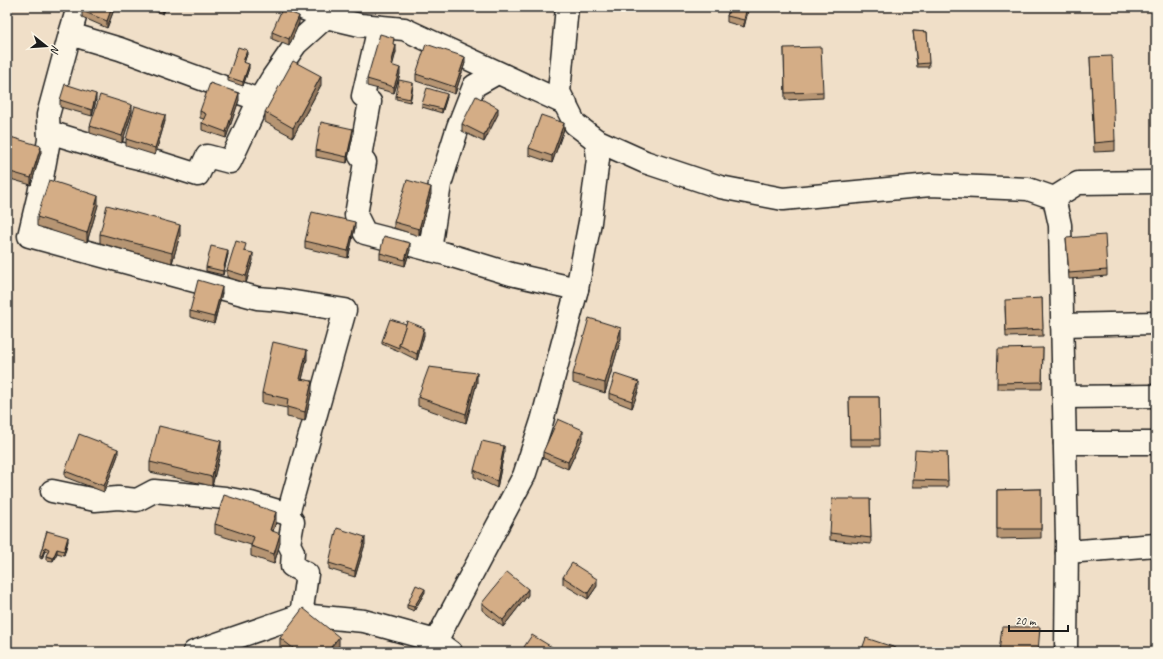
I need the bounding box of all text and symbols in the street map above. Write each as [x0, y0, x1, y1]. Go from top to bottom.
north arrow [26, 26, 66, 66]
text: N [47, 44, 63, 56]
scale bar [1009, 607, 1068, 633]
text: 20 m [1015, 613, 1037, 629]

